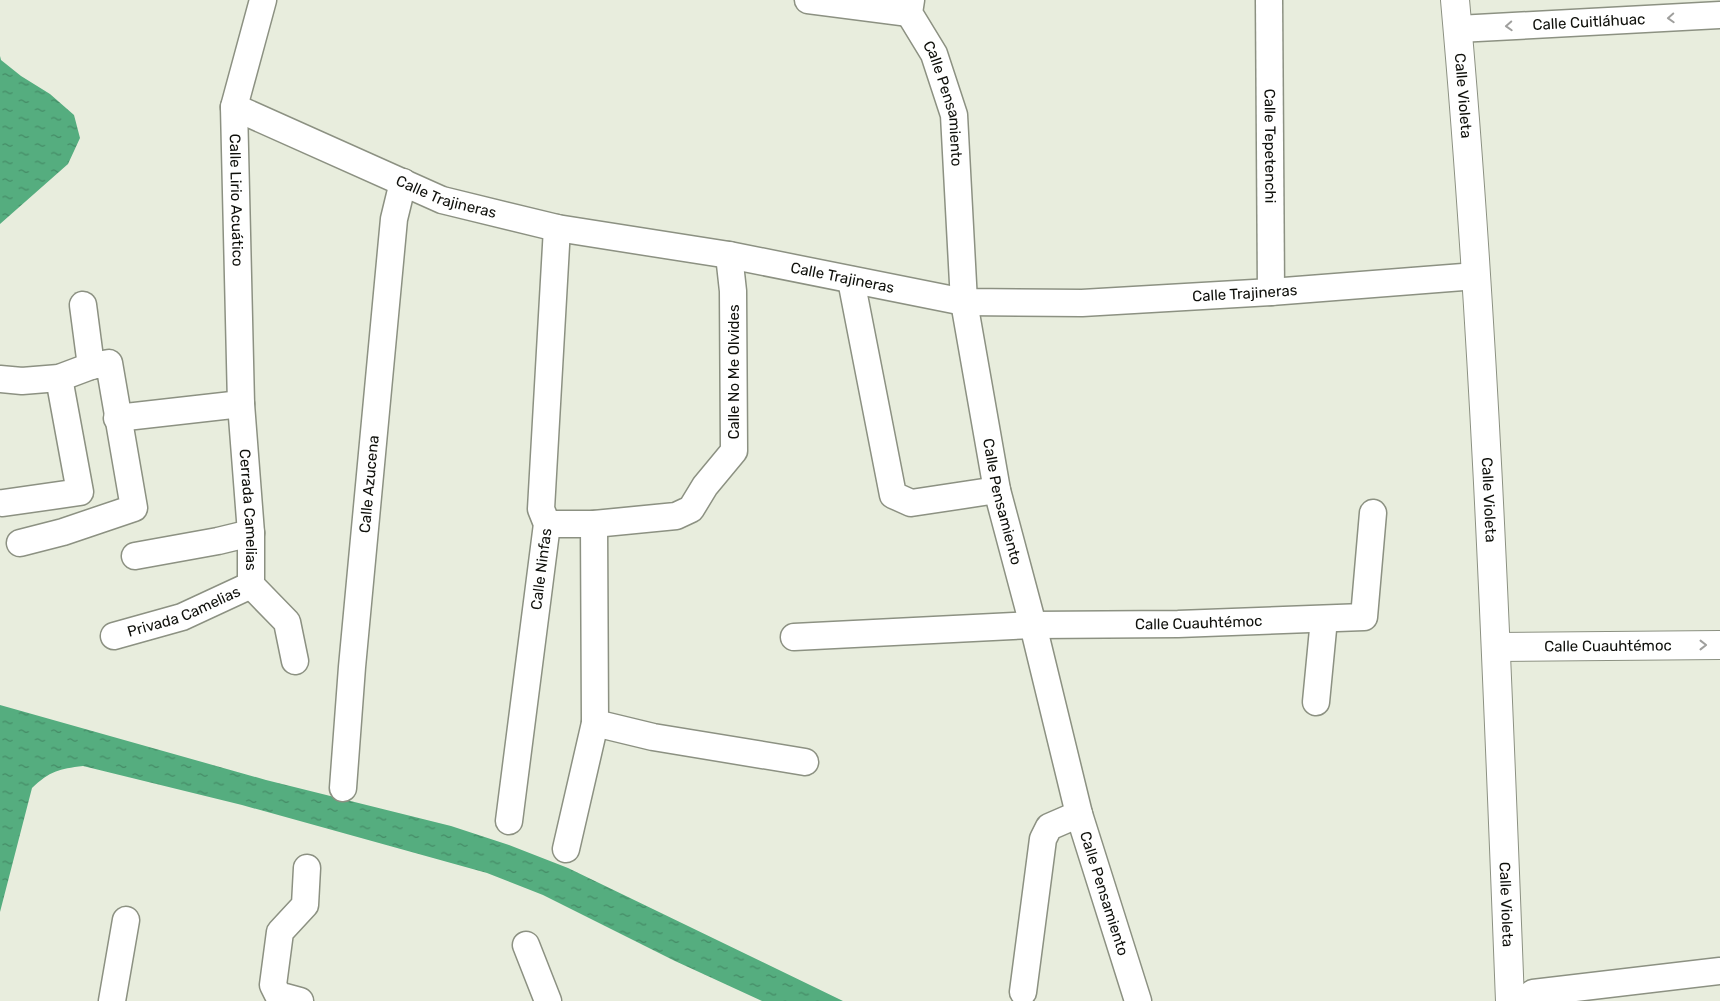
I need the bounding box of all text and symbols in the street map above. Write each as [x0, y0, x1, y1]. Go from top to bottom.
street label: Calle Cuitláhuac [1532, 10, 1646, 34]
one-way arrow [1667, 12, 1675, 23]
one-way arrow [1505, 21, 1513, 32]
street label: Calle Pensamiento [919, 37, 966, 167]
street label: Calle Violeta [1451, 52, 1475, 139]
street label: Calle Tepetenchi [1261, 89, 1279, 203]
street label: Calle Lirio Acuático [226, 133, 247, 267]
street label: Calle Trajineras [393, 172, 499, 222]
street label: Calle Trajineras [789, 259, 896, 297]
street label: Calle Trajineras [1192, 281, 1298, 306]
street label: Calle No Me Olvides [725, 304, 743, 440]
street label: Calle Azucena [356, 434, 383, 534]
street label: Calle Pensamiento [979, 437, 1026, 567]
street label: Cerrada Camelias [236, 448, 260, 571]
street label: Calle Violeta [1478, 457, 1500, 543]
street label: Calle Ninfas [527, 527, 555, 611]
street label: Privada Camelias [125, 582, 243, 641]
street label: Calle Cuauhtémoc [1135, 612, 1263, 633]
street label: Calle Cuauhtémoc [1544, 636, 1672, 656]
one-way arrow [1699, 640, 1707, 651]
street label: Calle Pensamiento [1076, 829, 1132, 958]
street label: Calle Violeta [1496, 861, 1517, 948]

